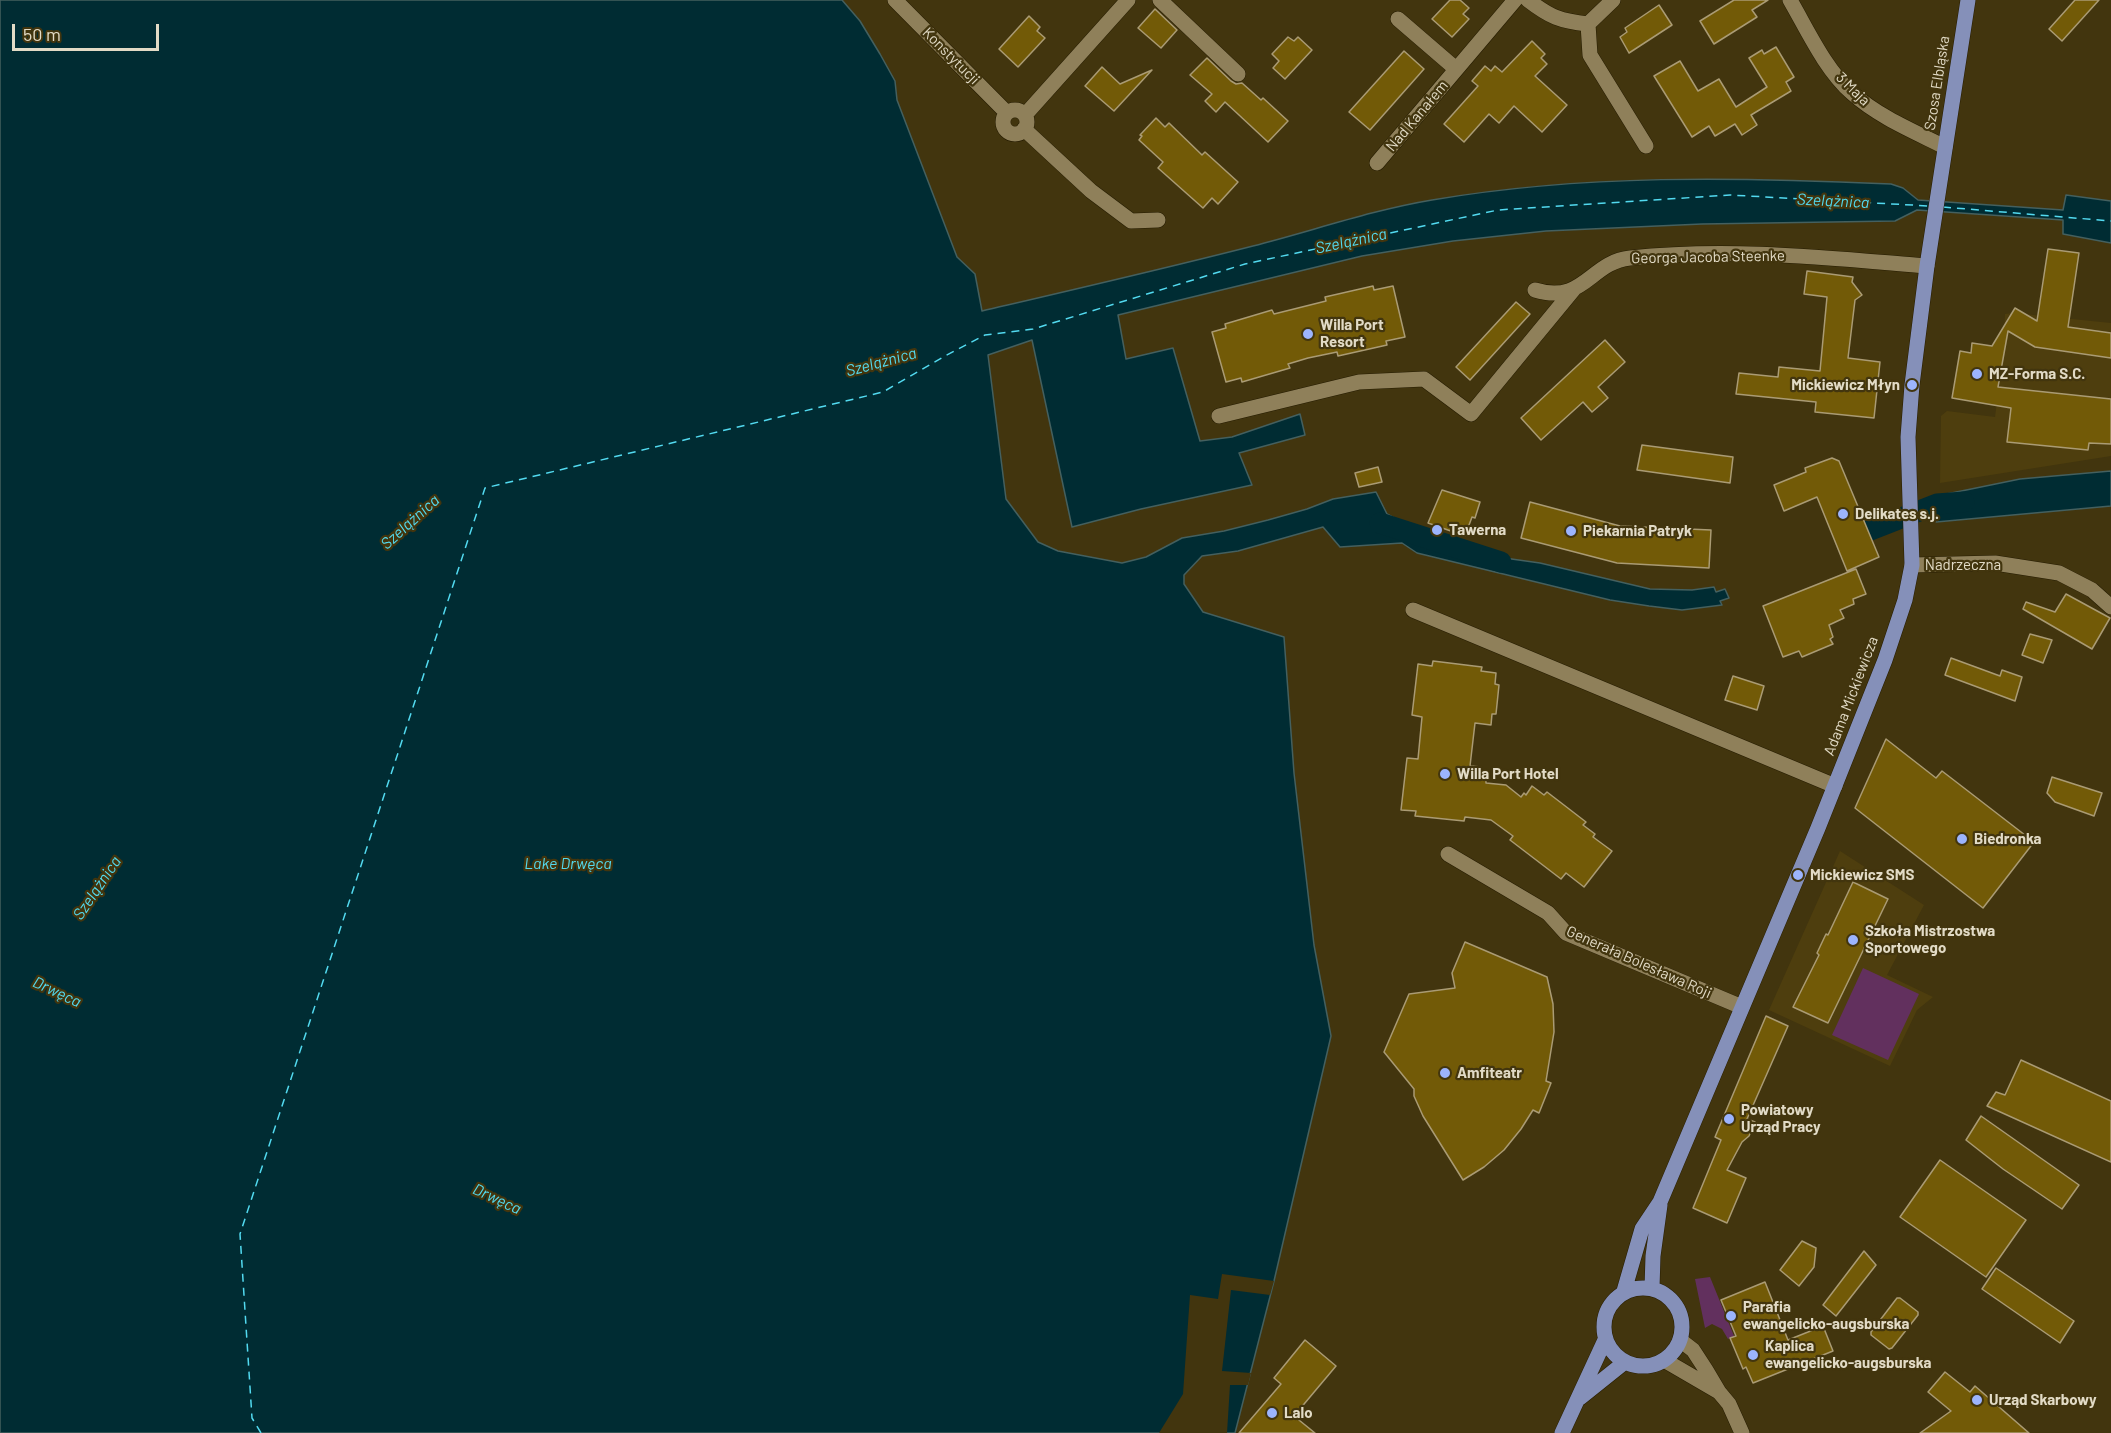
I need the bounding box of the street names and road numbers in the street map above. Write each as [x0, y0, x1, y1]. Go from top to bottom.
street label: Konstytucji [919, 24, 983, 88]
street label: Szosa Elbląska [1921, 34, 1953, 132]
street label: 3 Maja [1832, 68, 1874, 110]
street label: Nad Kanałem [1382, 77, 1452, 155]
street label: Georga Jacoba Steenke [1631, 247, 1785, 267]
street label: Nadrzeczna [1925, 556, 2001, 574]
street label: Adama Mickiewicza [1820, 634, 1882, 758]
street label: Generała Bolesława Roji [1564, 922, 1714, 1002]

